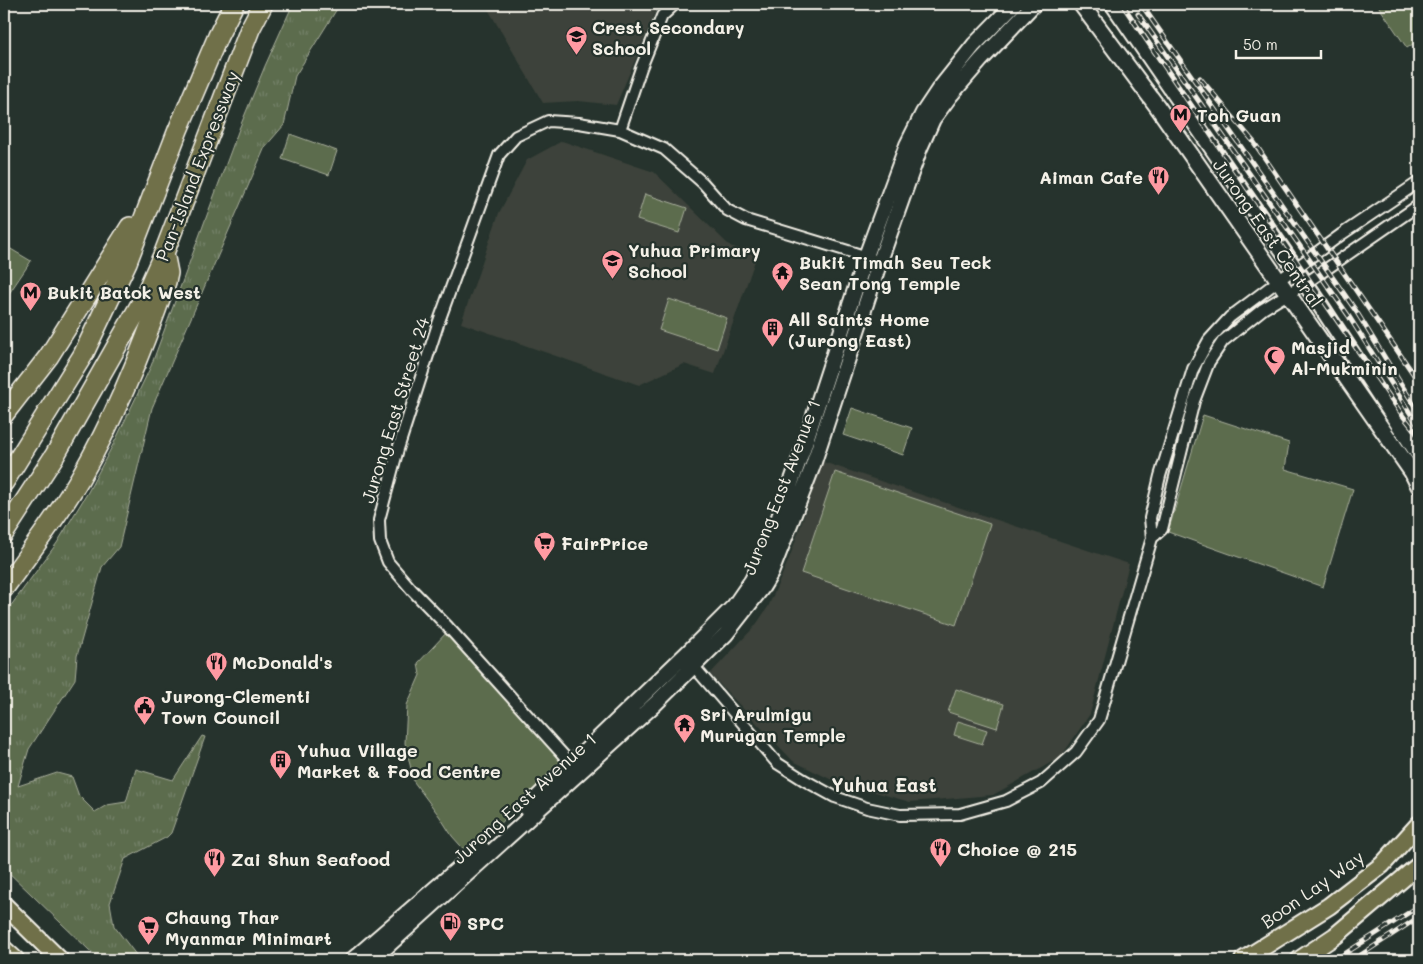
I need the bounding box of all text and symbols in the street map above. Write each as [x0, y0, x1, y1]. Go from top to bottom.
place label: Crest Secondary School [592, 15, 745, 60]
school or university icon: Crest Secondary School [564, 25, 588, 56]
scale bar [1236, 28, 1320, 60]
text: 50 m [1243, 34, 1278, 54]
street label: Pan-Island Expressway [150, 67, 244, 265]
metro station icon: Toh Guan [1169, 103, 1193, 134]
place label: Toh Guan [1197, 103, 1281, 127]
street label: Jurong East Central [1208, 154, 1328, 312]
place label: Aiman Cafe [1039, 165, 1143, 189]
restaurant icon: Aiman Cafe [1147, 165, 1171, 196]
place label: Yuhua Primary School [628, 238, 761, 283]
school or university icon: Yuhua Primary School [600, 248, 624, 279]
place label: Bukit Timah Seu Teck Sean Tong Temple [799, 250, 991, 295]
temple icon: Bukit Timah Seu Teck Sean Tong Temple [771, 260, 795, 291]
metro station icon: Bukit Batok West [19, 280, 43, 311]
place label: Bukit Batok West [47, 280, 201, 304]
place label: All Saints Home (Jurong East) [788, 307, 930, 352]
street label: Jurong East Street 24 [355, 314, 435, 506]
building icon: All Saints Home (Jurong East) [760, 317, 784, 348]
place label: Masjid Al-Mukminin [1291, 335, 1398, 380]
mosque icon: Masjid Al-Mukminin [1263, 345, 1287, 376]
street label: Jurong East Avenue 1 [737, 396, 825, 578]
supermarket icon: FairPrice [533, 531, 557, 562]
place label: FairPrice [561, 531, 649, 555]
restaurant icon: McDonald's [204, 650, 228, 681]
place label: McDonald's [232, 650, 333, 674]
place label: Jurong-Clementi Town Council [161, 684, 311, 729]
public building icon: Jurong-Clementi Town Council [133, 694, 157, 725]
place label: Sri Arulmigu Murugan Temple [700, 702, 846, 747]
temple icon: Sri Arulmigu Murugan Temple [672, 712, 696, 743]
street label: Jurong East Avenue 1 [447, 727, 601, 869]
place label: Yuhua Village Market & Food Centre [297, 738, 501, 783]
building icon: Yuhua Village Market & Food Centre [269, 748, 293, 779]
district label: Yuhua East [831, 772, 937, 797]
restaurant icon: Choice @ 215 [929, 837, 953, 868]
place label: Choice @ 215 [957, 837, 1077, 861]
street label: Boon Lay Way [1256, 845, 1368, 933]
restaurant icon: Zai Shun Seafood [203, 847, 227, 878]
place label: Zai Shun Seafood [231, 847, 390, 871]
place label: Chaung Thar Myanmar Minimart [165, 905, 332, 950]
fuel station icon: SPC [439, 911, 463, 942]
place label: SPC [467, 911, 504, 935]
supermarket icon: Chaung Thar Myanmar Minimart [137, 915, 161, 946]

